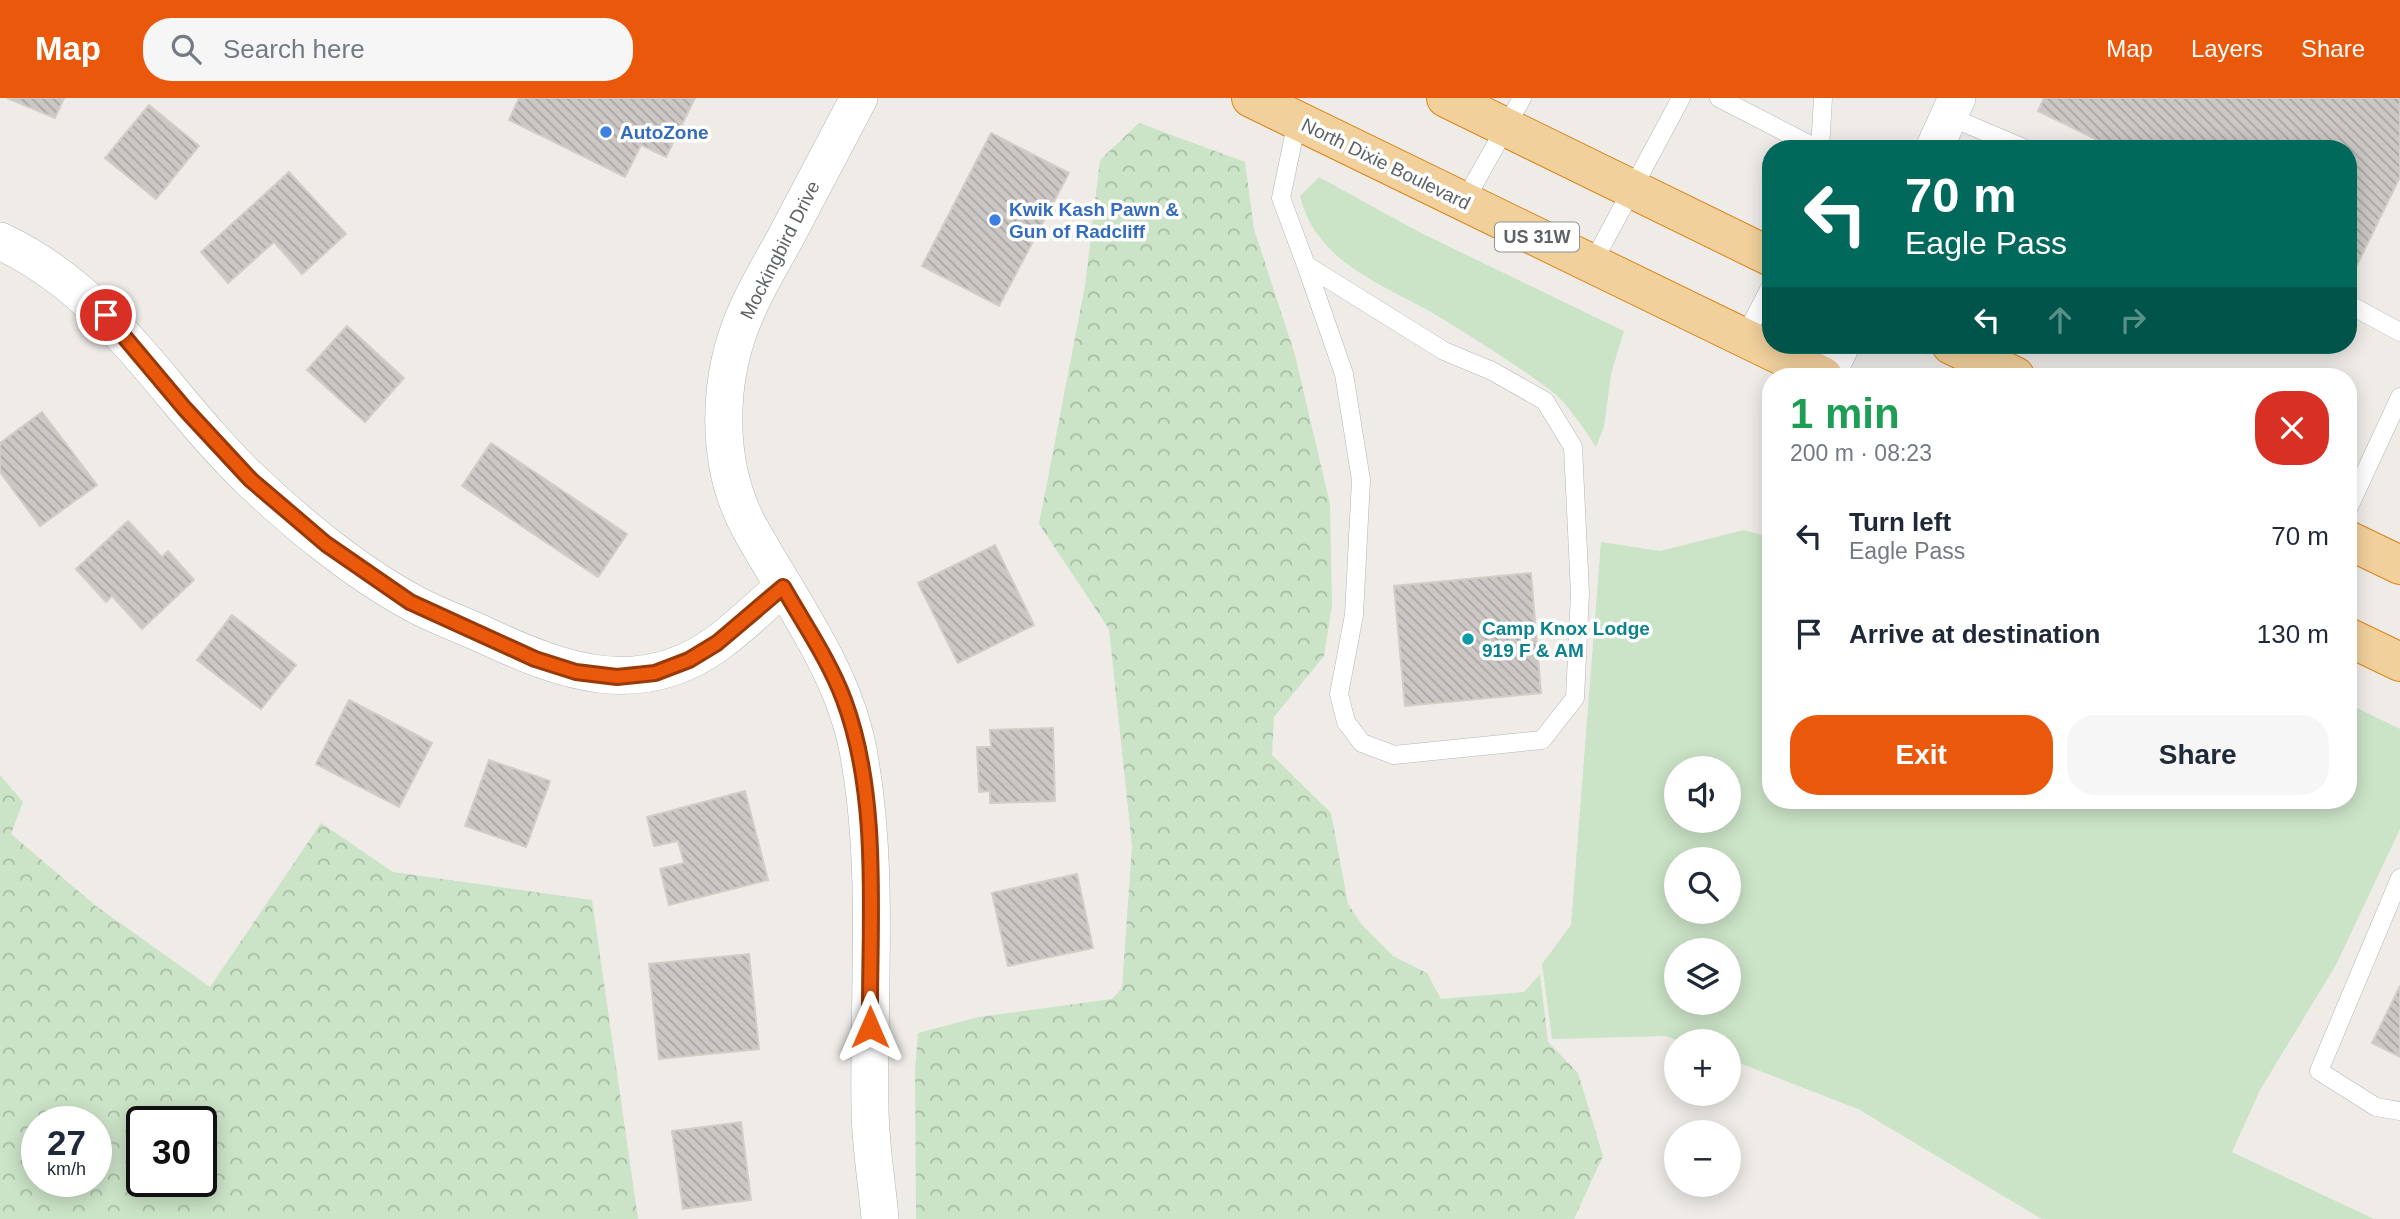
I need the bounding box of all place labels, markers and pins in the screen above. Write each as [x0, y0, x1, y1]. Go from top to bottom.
place label: AutoZone [620, 122, 709, 143]
marker: AutoZone [598, 124, 614, 140]
place label: Kwik Kash Pawn & Gun of Radcliff [1009, 199, 1179, 242]
marker: Kwik Kash Pawn & Gun of Radcliff [987, 212, 1003, 228]
pin [76, 285, 136, 345]
place label: Camp Knox Lodge 919 F & AM [1482, 618, 1650, 661]
marker: Camp Knox Lodge 919 F & AM [1460, 631, 1476, 647]

